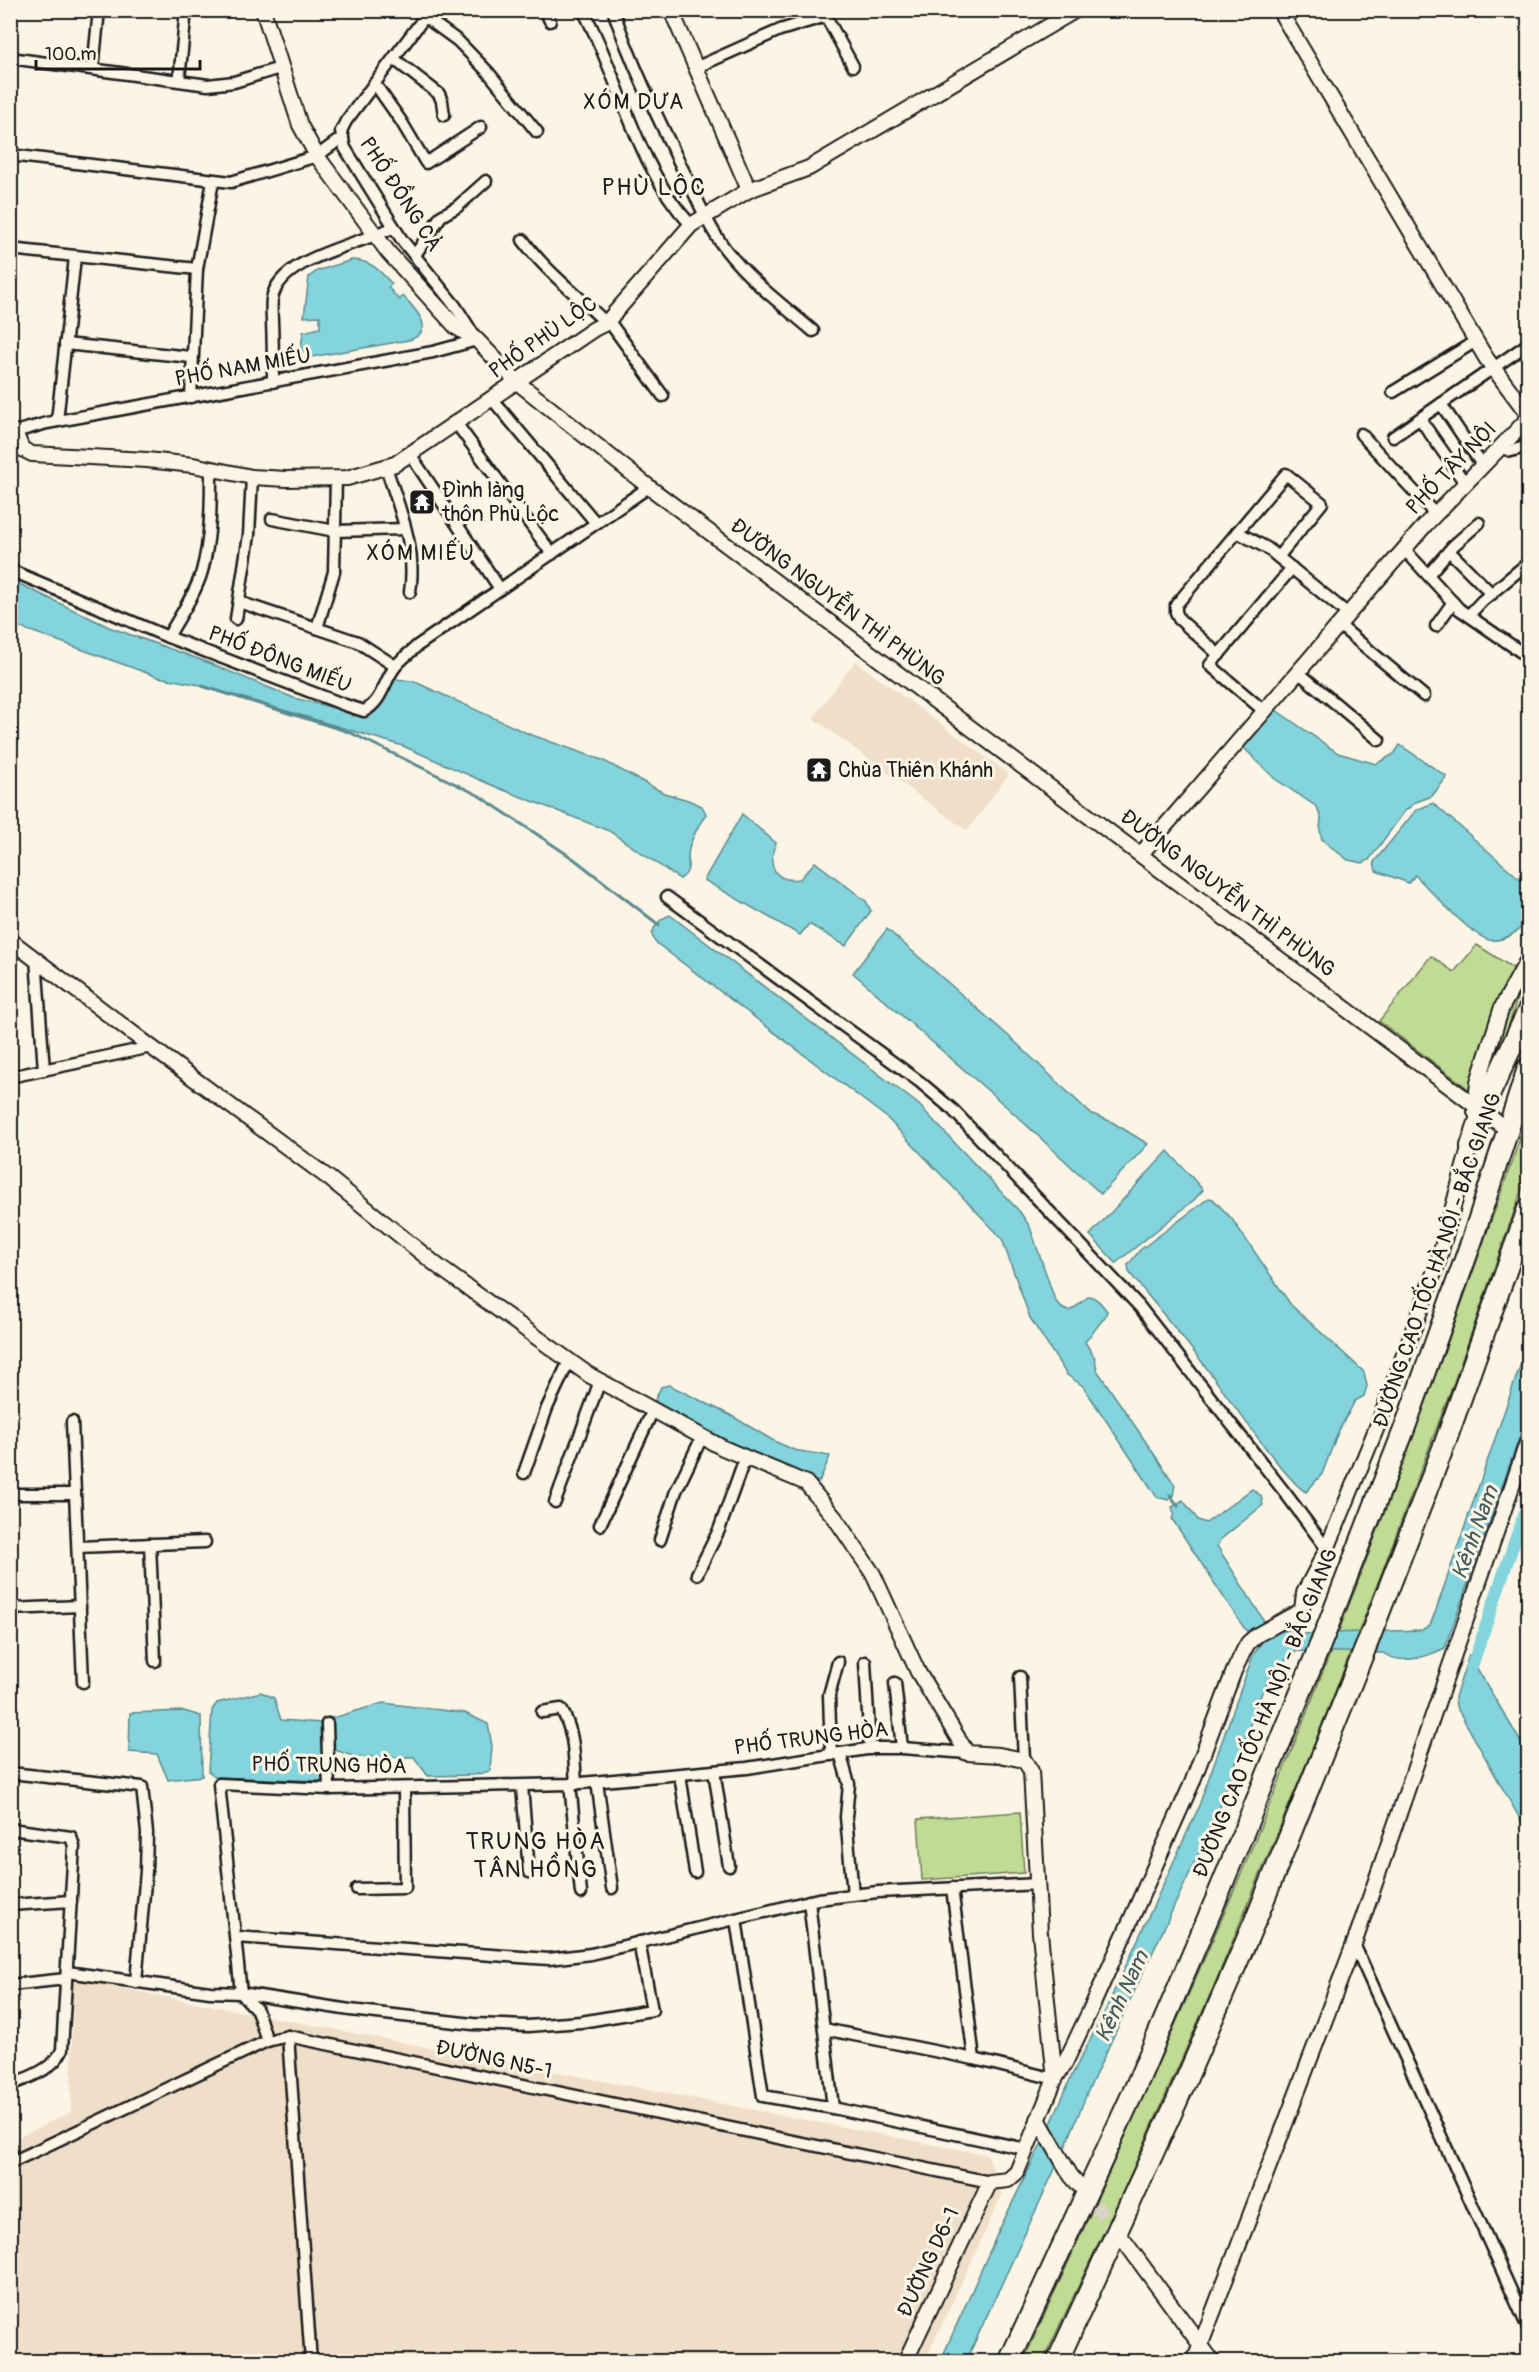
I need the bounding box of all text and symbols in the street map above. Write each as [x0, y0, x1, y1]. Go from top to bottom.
scale bar [36, 33, 200, 71]
text: 100 m [45, 43, 97, 66]
district label: XÓM DƯA [583, 88, 685, 116]
street label: PHỐ ĐỒNG CẢ [353, 130, 451, 257]
district label: PHÙ LỘC [602, 173, 707, 202]
street label: PHỐ PHÙ LỘC [482, 287, 603, 385]
street label: PHỐ NAM MIẾU [172, 338, 313, 393]
street label: PHỐ TÂY NỘI [1397, 413, 1502, 521]
place label: Đình làng thôn Phù Lộc [441, 477, 559, 528]
temple icon: Đình làng thôn Phù Lộc [407, 487, 437, 517]
street label: ĐƯỜNG NGUYỄN THÌ PHÙNG [725, 509, 953, 692]
district label: XÓM MIẾU [367, 537, 475, 567]
street label: PHỐ ĐÔNG MIẾU [204, 616, 357, 699]
temple icon: Chùa Thiên Khánh [804, 755, 834, 785]
place label: Chùa Thiên Khánh [838, 757, 993, 784]
street label: ĐƯỜNG NGUYỄN THÌ PHÙNG [1115, 800, 1343, 983]
street label: ĐƯỜNG CAO TỐC HÀ NỘI - BẮC GIANG [1364, 1088, 1508, 1431]
water label: Kênh Nam [1445, 1481, 1505, 1583]
street label: ĐƯỜNG CAO TỐC HÀ NỘI - BẮC GIANG [1183, 1543, 1344, 1882]
street label: PHỐ TRUNG HÒA [732, 1712, 890, 1761]
street label: PHỐ TRUNG HÒA [251, 1747, 407, 1780]
district label: TRUNG HÒA TÂN HỒNG [466, 1827, 606, 1884]
water label: Kênh Nam [1089, 1945, 1156, 2046]
street label: ĐƯỜNG N5-1 [433, 2034, 554, 2085]
street label: ĐƯỜNG D6-1 [891, 2203, 966, 2321]

